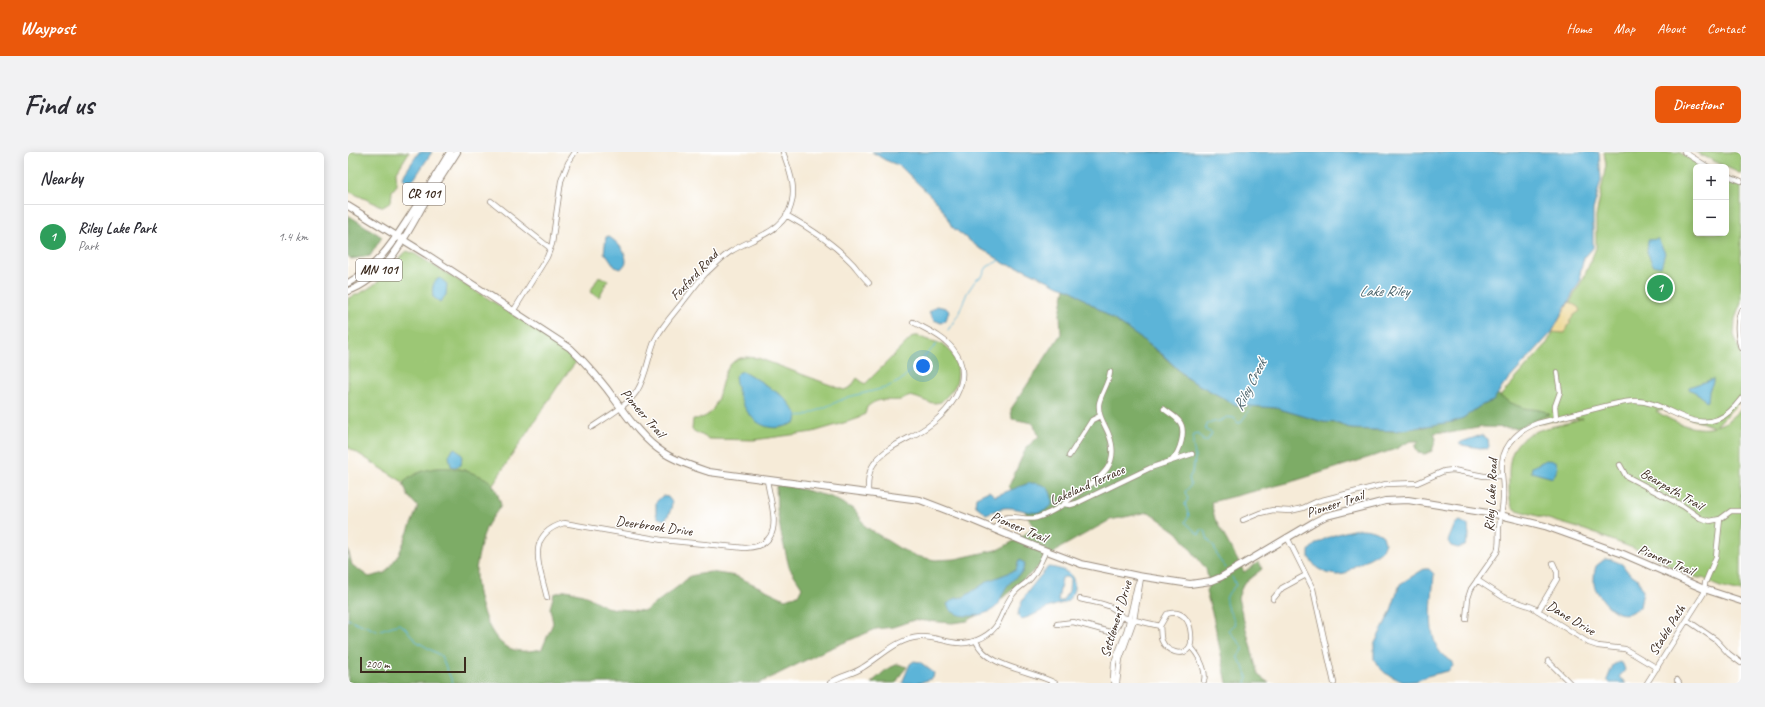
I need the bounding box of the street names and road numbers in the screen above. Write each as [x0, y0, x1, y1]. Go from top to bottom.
road number: CR 101 [403, 183, 445, 205]
street label: Foxford Road [666, 244, 723, 304]
road number: MN 101 [356, 259, 402, 281]
street label: Pioneer Trail [617, 385, 671, 443]
street label: Riley Lake Road [1481, 456, 1502, 532]
street label: Lakeland Terrace [1047, 460, 1128, 509]
street label: Bearpath Trail [1637, 464, 1709, 515]
street label: Pioneer Trail [1304, 486, 1368, 521]
street label: Pioneer Trail [988, 508, 1052, 547]
street label: Deerbrook Drive [615, 512, 695, 540]
street label: Pioneer Trail [1635, 541, 1699, 580]
street label: Settlement Drive [1096, 577, 1136, 659]
street label: Dane Drive [1544, 597, 1599, 640]
street label: Stable Path [1645, 601, 1690, 659]

